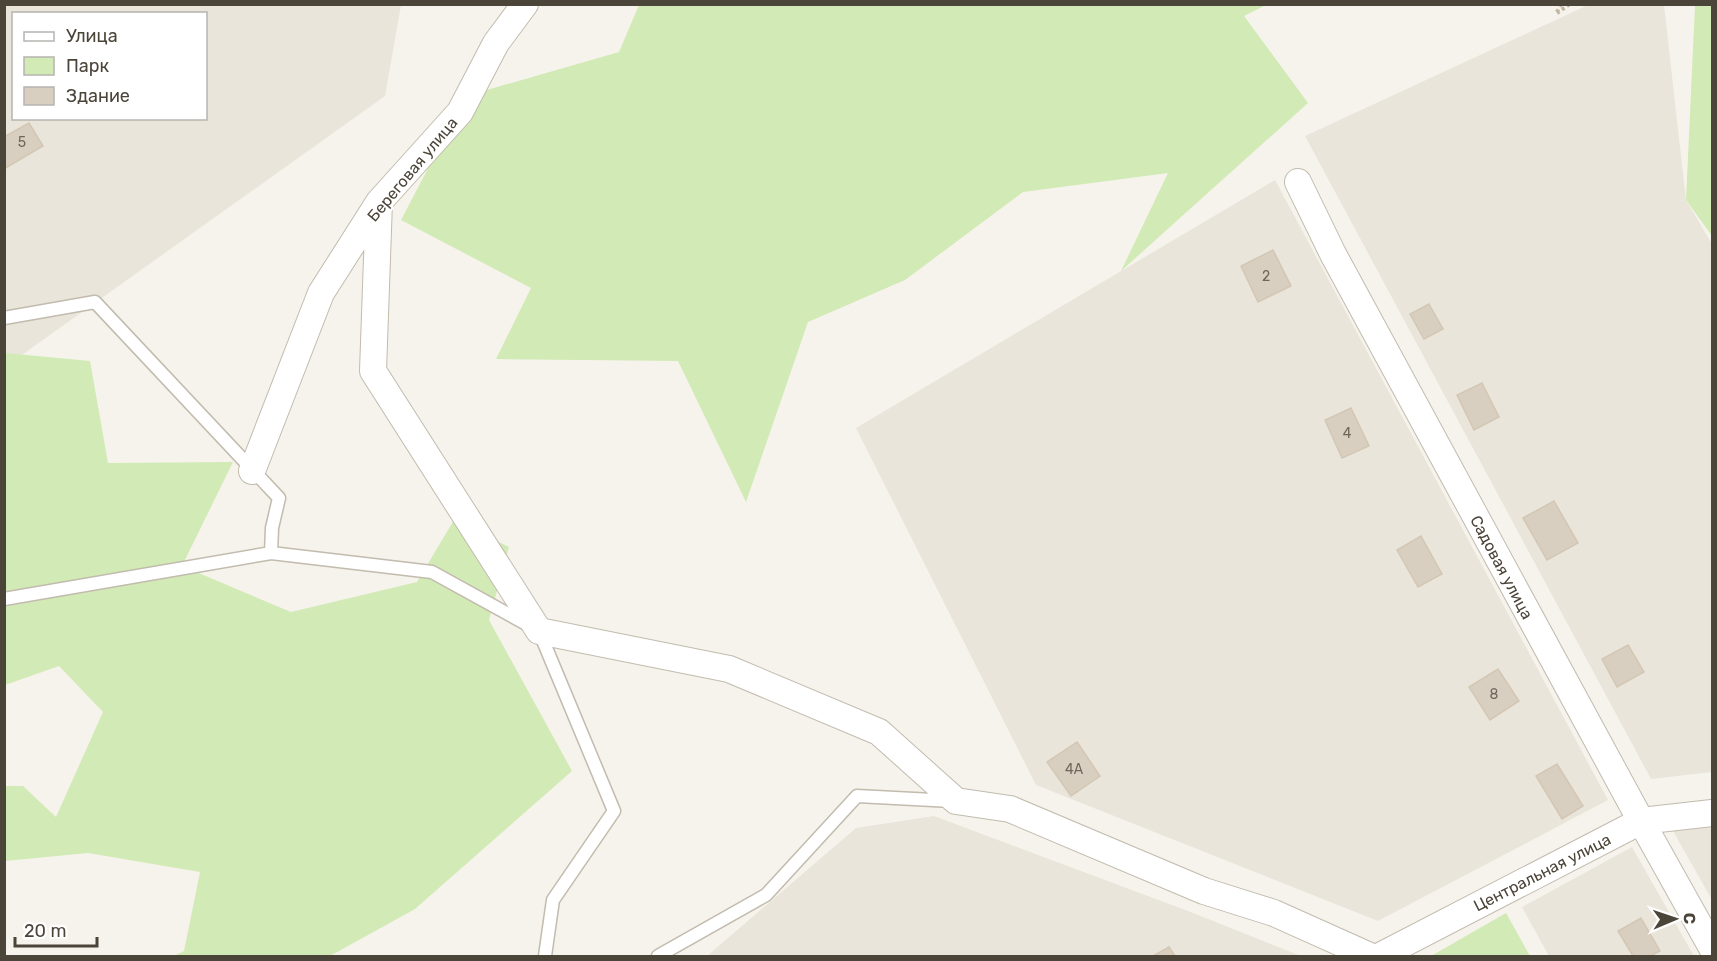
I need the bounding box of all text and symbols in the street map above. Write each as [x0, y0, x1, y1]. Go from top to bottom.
legend [12, 12, 207, 120]
text: Улица [66, 25, 118, 47]
text: Парк [66, 55, 110, 77]
text: Здание [66, 85, 130, 107]
street label: Береговая улица [363, 113, 461, 225]
house number: 5 [18, 134, 26, 151]
house number: 2 [1262, 268, 1270, 285]
house number: 4 [1343, 425, 1352, 442]
street label: Садовая улица [1466, 512, 1537, 622]
house number: 8 [1490, 686, 1499, 703]
house number: 4А [1065, 761, 1084, 778]
street label: Центральная улица [1470, 830, 1614, 915]
north arrow [1645, 889, 1705, 949]
scale bar [15, 910, 98, 948]
text: С [1680, 913, 1699, 924]
text: 20 m [24, 920, 66, 942]

